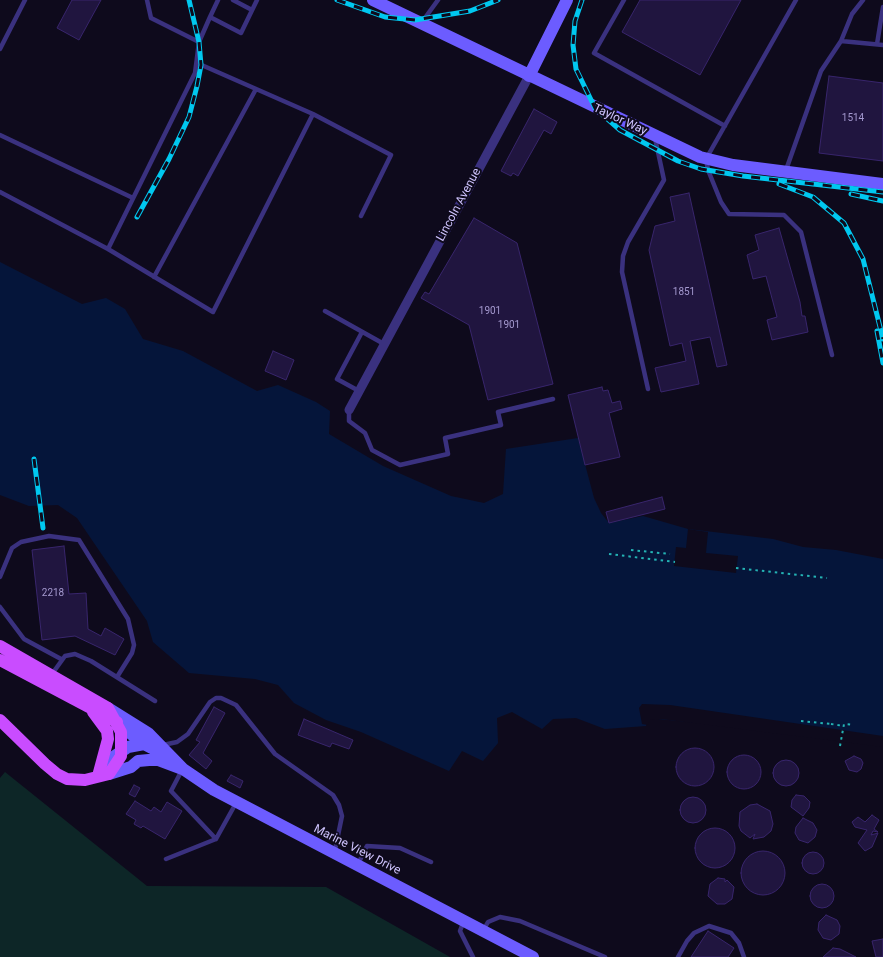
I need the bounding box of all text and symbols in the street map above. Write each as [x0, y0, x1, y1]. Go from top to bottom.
street label: Taylor Way [591, 101, 649, 139]
house number: 1514 [842, 112, 864, 124]
street label: Lincoln Avenue [434, 166, 484, 244]
house number: 1851 [673, 286, 695, 298]
house number: 1901 [479, 305, 501, 317]
house number: 1901 [498, 319, 520, 331]
house number: 2218 [42, 587, 64, 599]
street label: Marine View Drive [311, 822, 403, 878]

